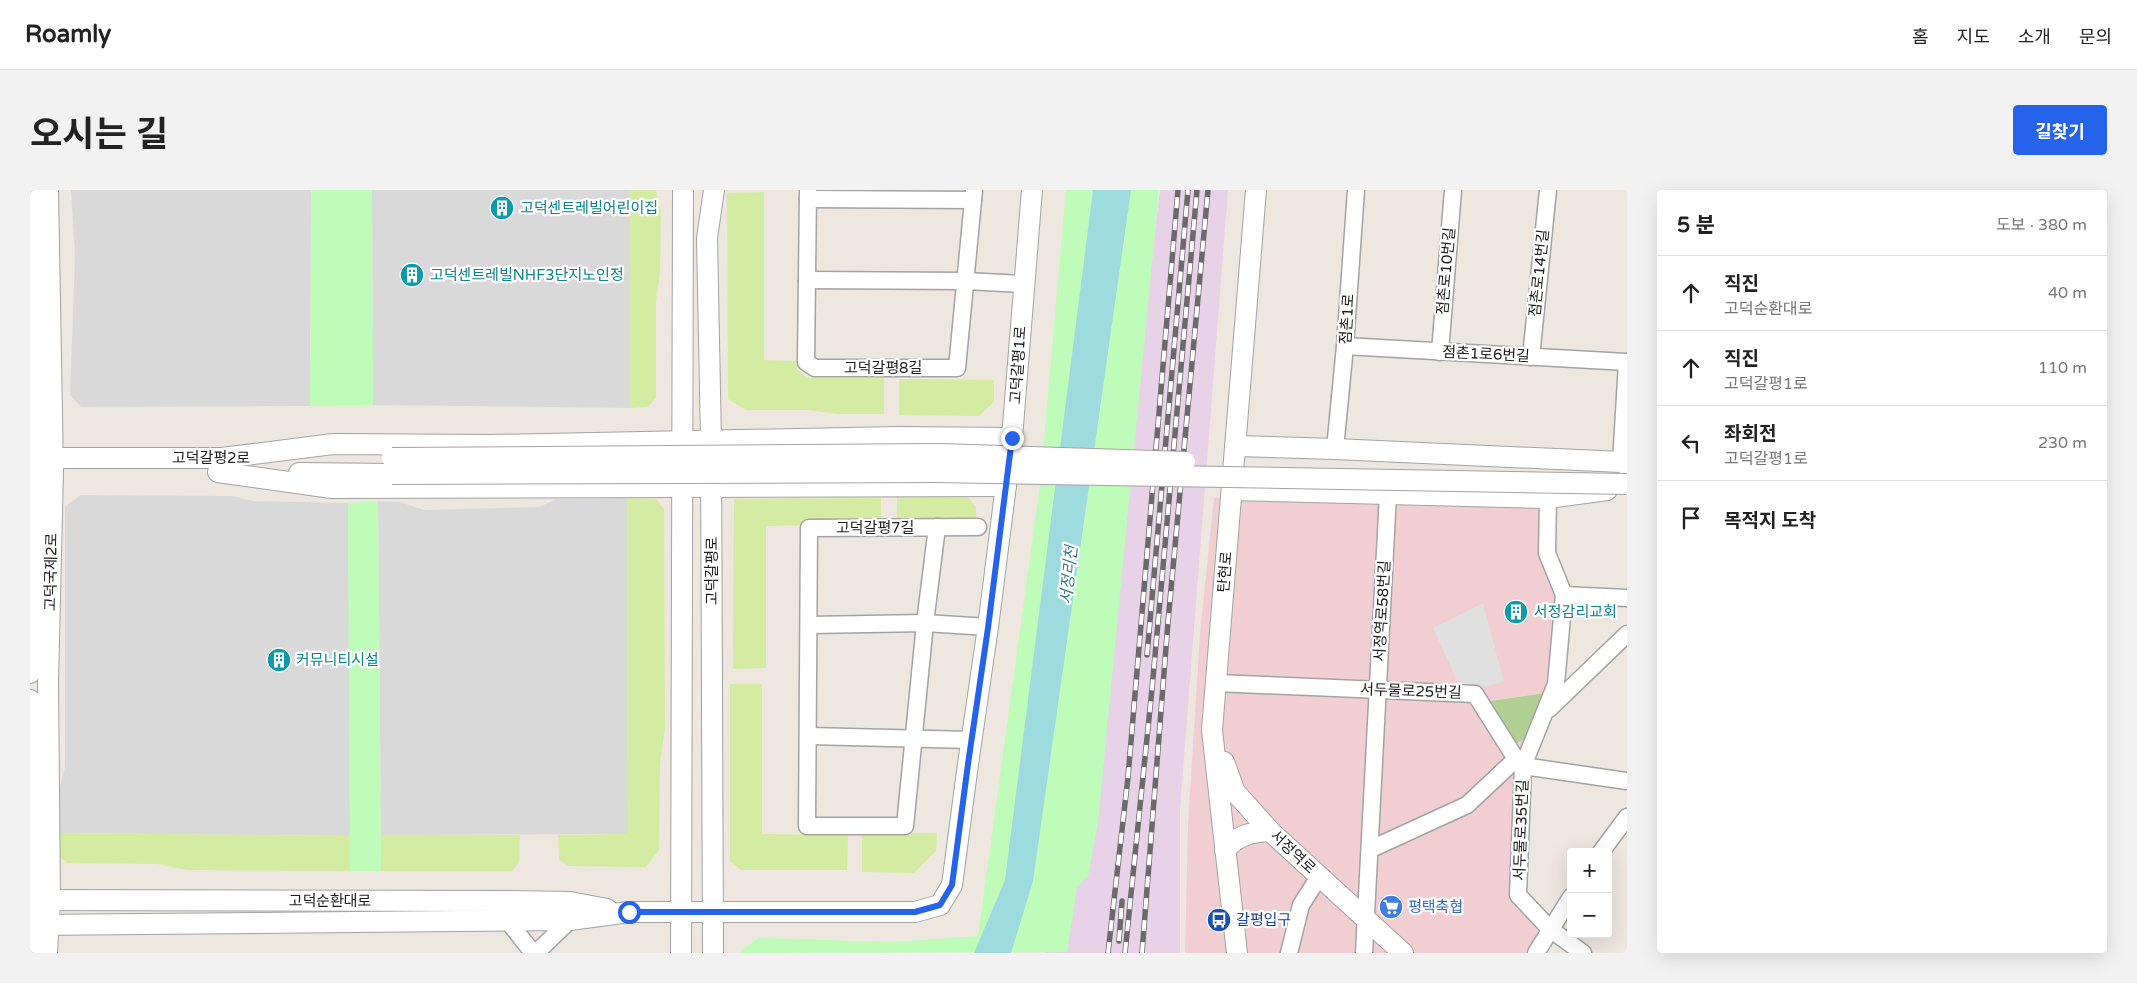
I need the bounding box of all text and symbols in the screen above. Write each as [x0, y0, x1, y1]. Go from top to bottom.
text: Roamly [25, 20, 111, 49]
text: 홈 [1912, 26, 1929, 48]
text: 지도 [1957, 26, 1990, 48]
text: 소개 [2018, 26, 2051, 48]
text: 문의 [2079, 26, 2112, 48]
button: 길찾기 [2013, 105, 2107, 155]
text: 오시는 길 [30, 114, 168, 156]
building icon: 고덕센트레빌어린이집 [489, 195, 515, 221]
place label: 고덕센트레빌어린이집 [520, 199, 658, 217]
text: 5 분 [1677, 213, 1715, 238]
text: 도보 · 380 m [1996, 215, 2087, 235]
street label: 점촌로10번길 [1433, 226, 1459, 316]
street label: 점촌로14번길 [1525, 228, 1553, 318]
building icon: 고덕센트레빌NHF3단지노인정 [399, 262, 425, 288]
place label: 고덕센트레빌NHF3단지노인정 [430, 266, 624, 284]
text: 직진 [1724, 273, 1759, 295]
icon: ahead [1677, 279, 1705, 307]
text: 40 m [2048, 283, 2087, 303]
street label: 점촌1로 [1336, 293, 1358, 345]
text: 고덕순환대로 [1724, 299, 1812, 319]
street label: 고덕갈평1로 [1006, 325, 1030, 405]
street label: 점촌1로6번길 [1442, 343, 1530, 365]
text: 직진 [1724, 348, 1759, 370]
icon: ahead [1677, 354, 1705, 382]
text: 110 m [2038, 358, 2087, 378]
street label: 고덕갈평8길 [844, 359, 922, 377]
text: 고덕갈평1로 [1724, 374, 1808, 394]
text: 좌회전 [1724, 423, 1776, 445]
route end [1001, 427, 1024, 450]
icon: left [1677, 429, 1705, 457]
text: 230 m [2038, 433, 2087, 453]
street label: 고덕갈평2로 [172, 449, 250, 467]
text: 고덕갈평1로 [1724, 449, 1808, 469]
icon: arrive [1677, 504, 1705, 532]
text: 목적지 도착 [1724, 510, 1816, 532]
street label: 고덕갈평7길 [836, 519, 914, 537]
street label: 고덕국제2로 [41, 533, 61, 611]
street label: 고덕갈평로 [703, 536, 721, 606]
water label: 서정리천 [1056, 542, 1082, 605]
street label: 탄현로 [1214, 551, 1236, 593]
street label: 서정역로58번길 [1370, 560, 1394, 662]
building icon: 서정감리교회 [1503, 599, 1529, 625]
place label: 서정감리교회 [1534, 603, 1617, 621]
building icon: 커뮤니티시설 [266, 647, 292, 673]
place label: 커뮤니티시설 [296, 651, 379, 669]
street label: 서두물로25번길 [1360, 680, 1462, 702]
street label: 서두물로35번길 [1510, 779, 1532, 881]
street label: 서정역로 [1267, 827, 1319, 877]
map controls [1567, 848, 1612, 938]
button: + [1567, 848, 1612, 893]
street label: 고덕순환대로 [289, 892, 371, 910]
button: − [1567, 893, 1612, 938]
supermarket icon: 평택축협 [1378, 894, 1404, 920]
place label: 평택축협 [1408, 898, 1463, 916]
route start [618, 901, 641, 924]
bus stop icon: 갈평입구 [1206, 907, 1232, 933]
place label: 갈평입구 [1236, 911, 1291, 929]

